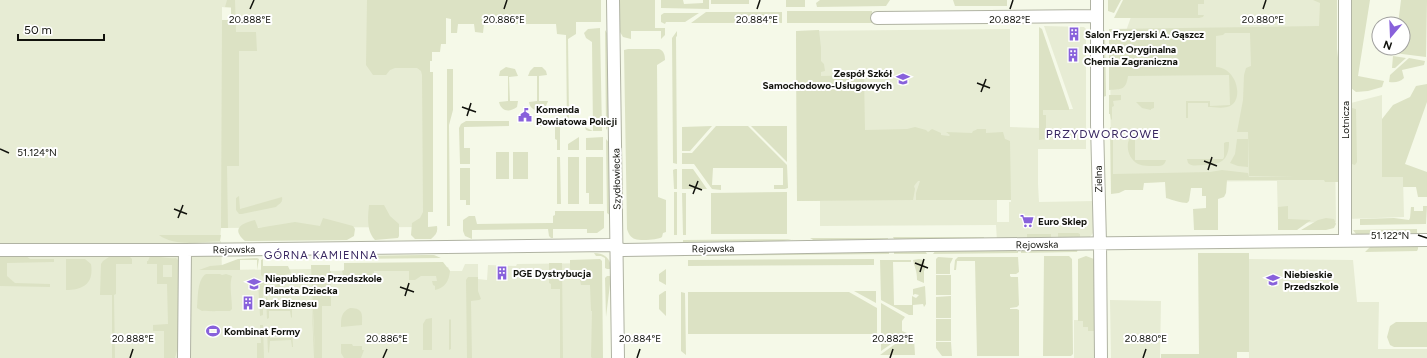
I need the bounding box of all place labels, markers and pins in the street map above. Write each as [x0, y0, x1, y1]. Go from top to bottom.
building icon: Salon Fryzjerski A. Gąszcz [1066, 26, 1082, 42]
place label: Salon Fryzjerski A. Gąszcz [1085, 28, 1204, 41]
place label: NIKMAR Oryginalna Chemia Zagraniczna [1084, 43, 1178, 68]
building icon: NIKMAR Oryginalna Chemia Zagraniczna [1065, 47, 1081, 63]
place label: Zespół Szkół Samochodowo-Usługowych [763, 67, 892, 92]
school or university icon: Zespół Szkół Samochodowo-Usługowych [895, 71, 911, 87]
place label: Komenda Powiatowa Policji [536, 103, 617, 128]
public building icon: Komenda Powiatowa Policji [517, 107, 533, 123]
supermarket icon: Euro Sklep [1019, 213, 1035, 229]
place label: Euro Sklep [1038, 215, 1087, 228]
building icon: PGE Dystrybucja [494, 265, 510, 281]
place label: PGE Dystrybucja [513, 267, 591, 280]
place label: Niebieskie Przedszkole [1284, 268, 1339, 293]
place label: Niepubliczne Przedszkole Planeta Dziecka [265, 272, 382, 297]
school or university icon: Niebieskie Przedszkole [1265, 272, 1281, 288]
school or university icon: Niepubliczne Przedszkole Planeta Dziecka [246, 276, 262, 292]
building icon: Park Biznesu [240, 295, 256, 311]
place label: Park Biznesu [259, 297, 317, 310]
sports icon: Kombinat Formy [205, 323, 221, 339]
place label: Kombinat Formy [224, 325, 301, 338]

